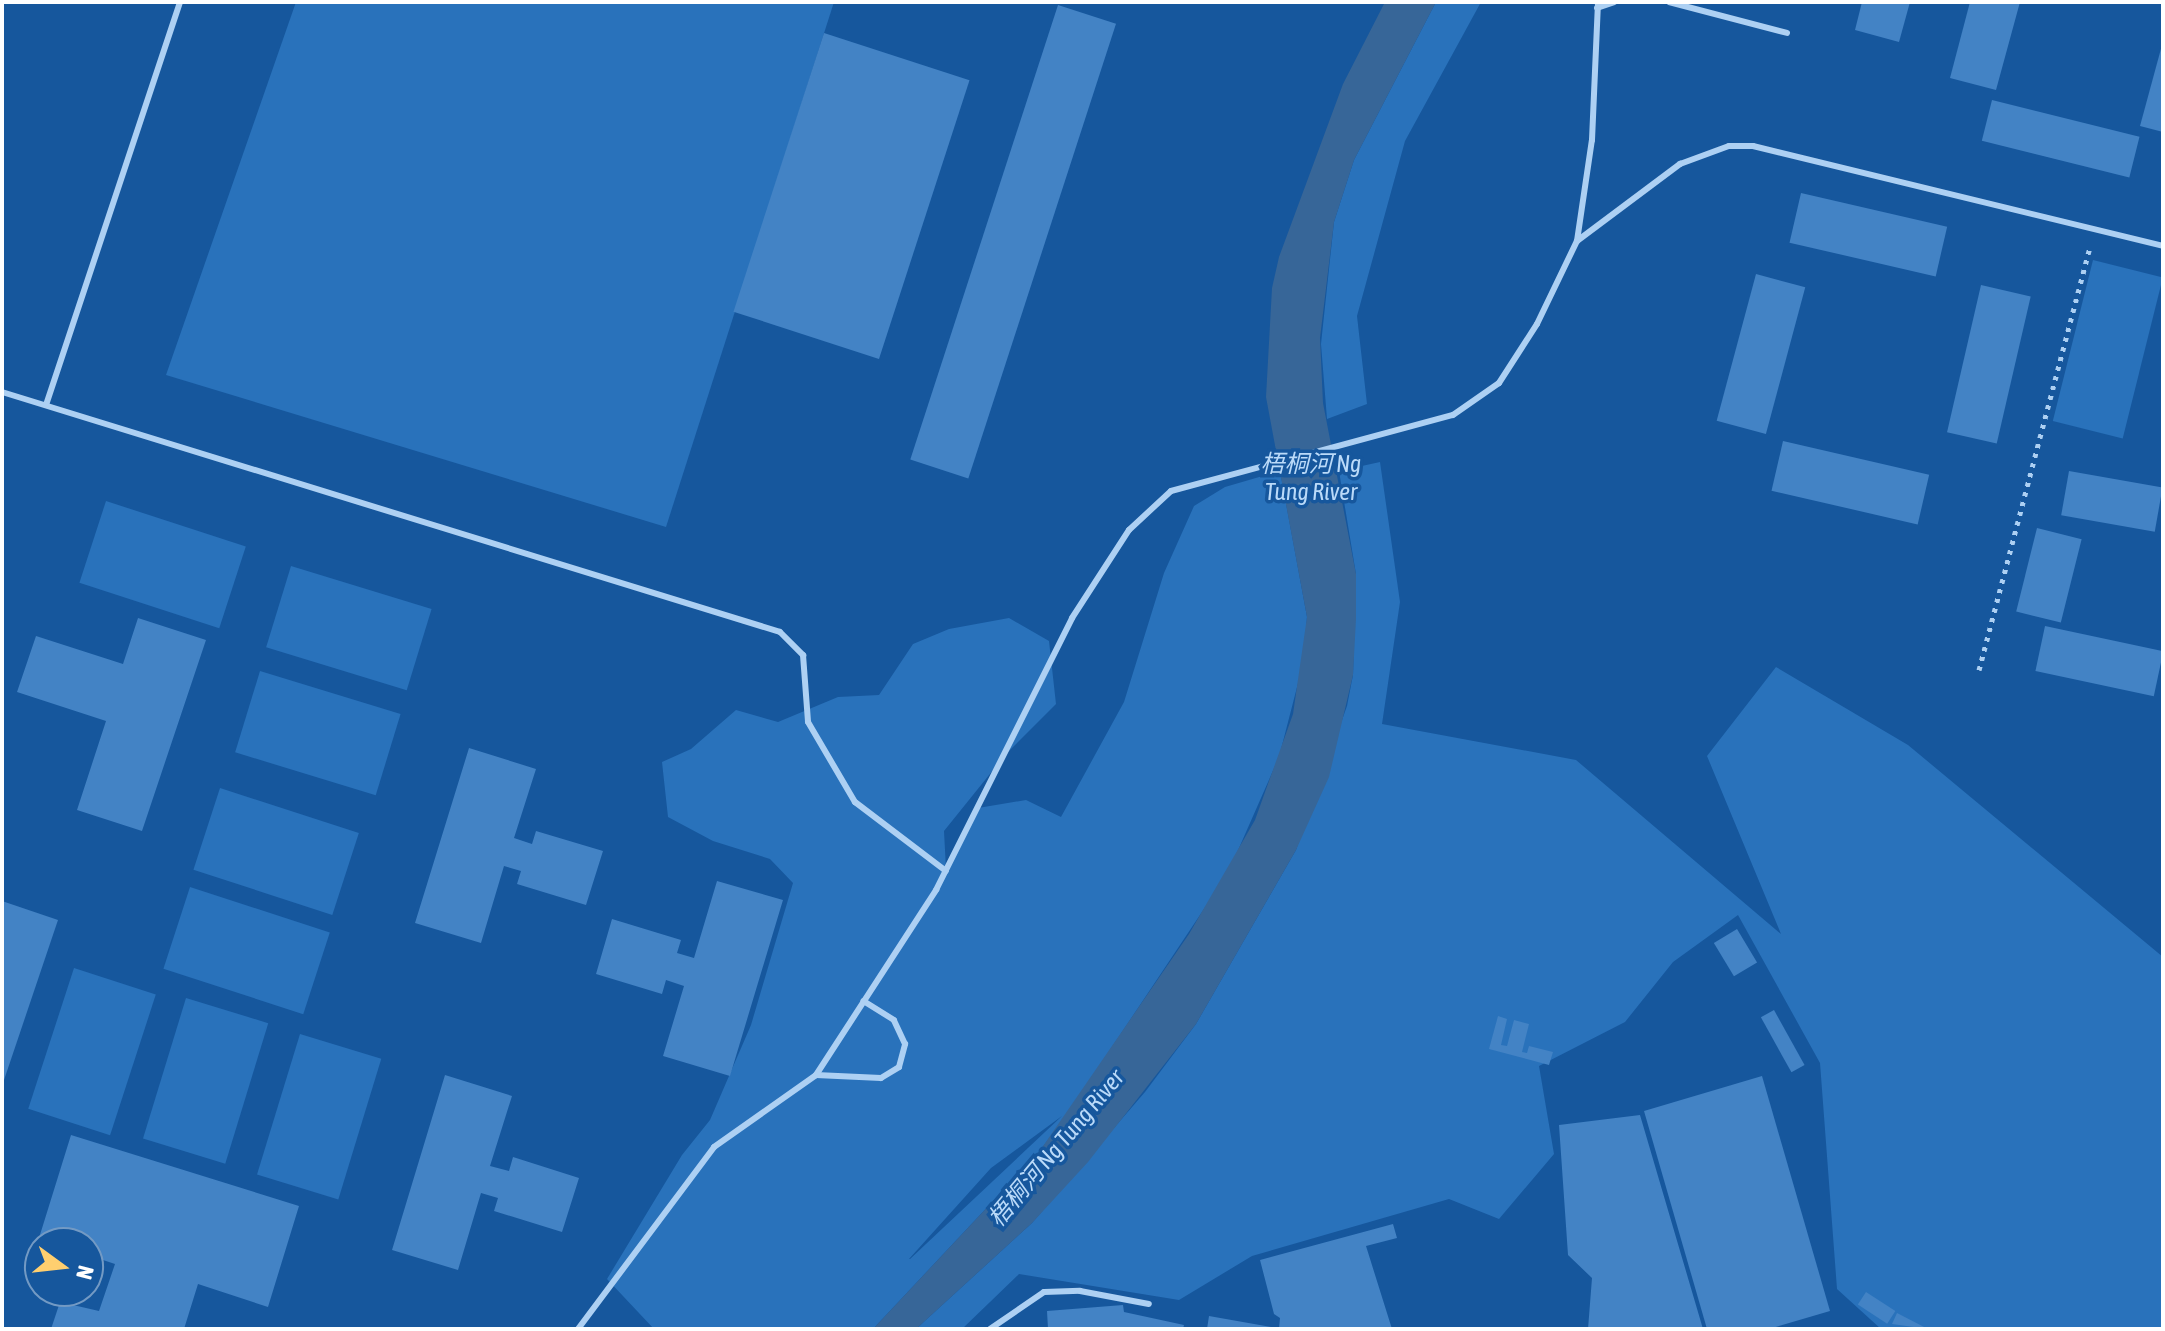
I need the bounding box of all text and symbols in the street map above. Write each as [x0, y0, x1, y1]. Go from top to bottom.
water label: 梧桐河 Ng Tung River [1261, 450, 1361, 506]
water label: 梧桐河 Ng Tung River [982, 1064, 1130, 1232]
north arrow [24, 1227, 104, 1307]
text: N [71, 1263, 99, 1282]

